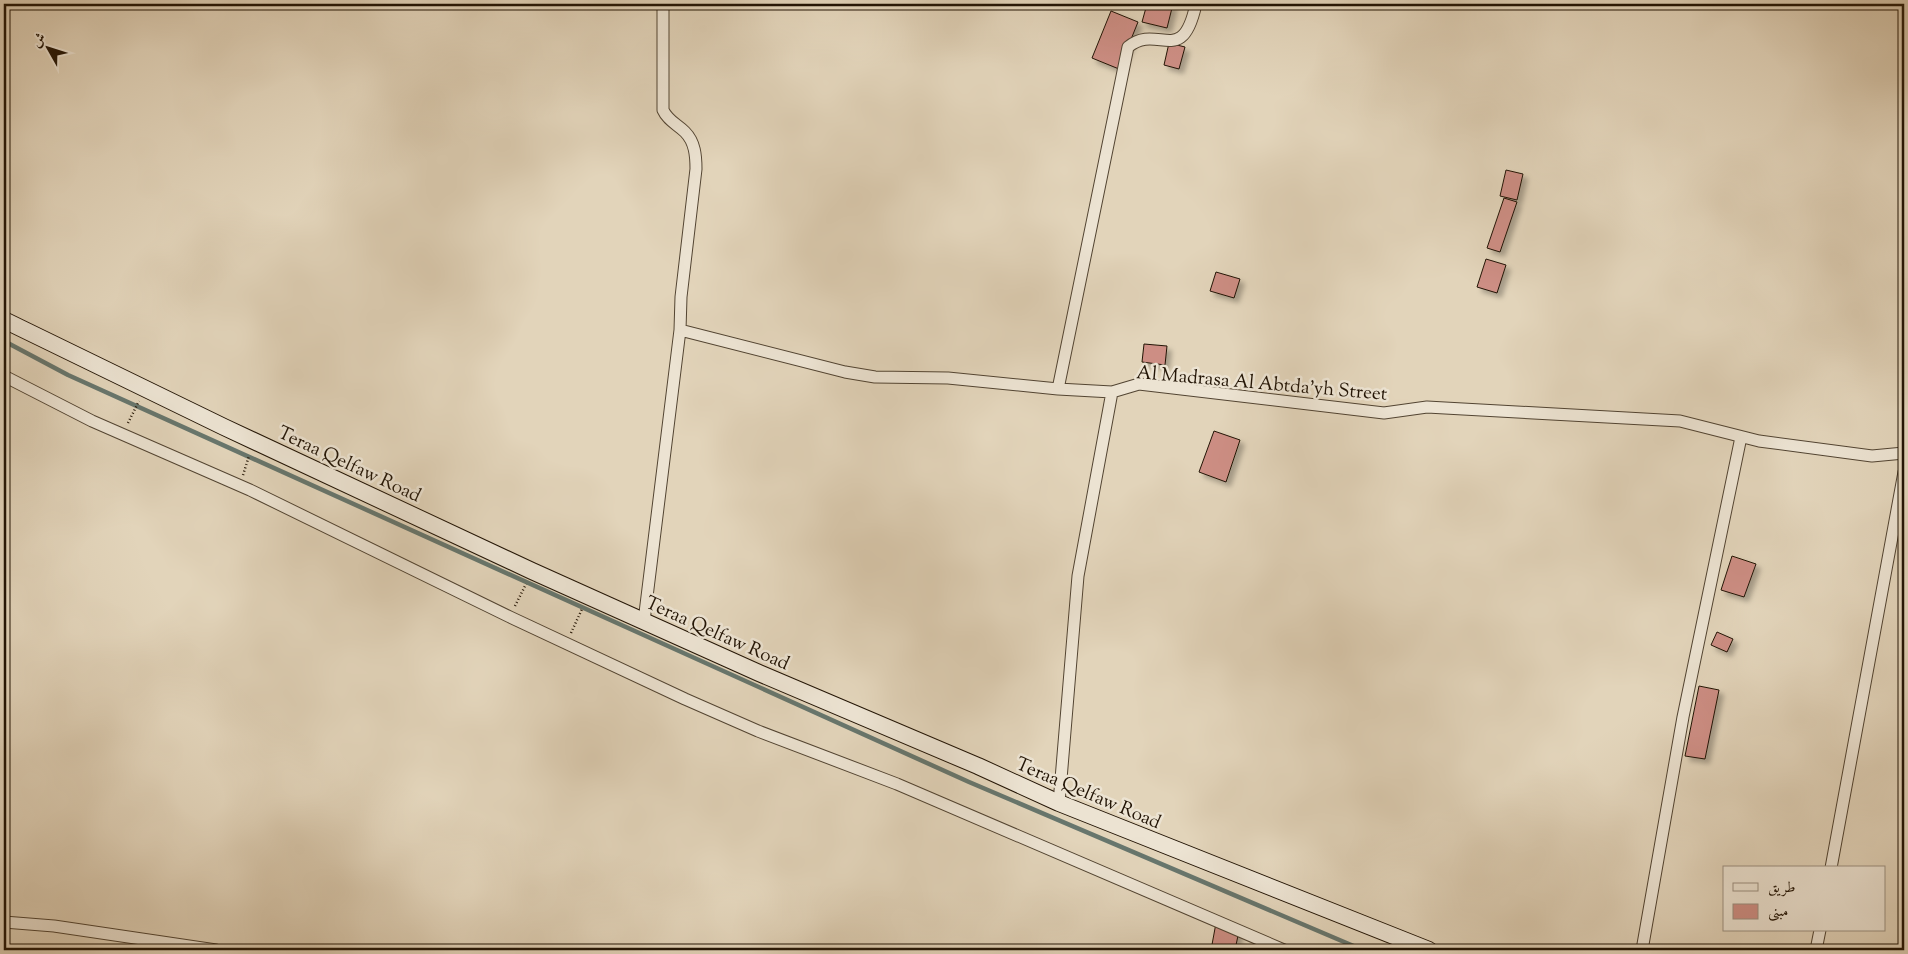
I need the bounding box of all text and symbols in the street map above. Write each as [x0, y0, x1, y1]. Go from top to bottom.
north arrow [22, 22, 72, 72]
text: ش [27, 29, 52, 53]
street label: Al Madrasa Al Abtda'yh Street [1135, 360, 1389, 409]
street label: Teraa Qelfaw Road [273, 420, 425, 510]
street label: Teraa Qelfaw Road [641, 590, 794, 678]
street label: Teraa Qelfaw Road [1011, 752, 1165, 837]
legend [1723, 866, 1886, 932]
text: طريق [1768, 878, 1795, 899]
text: مبنى [1768, 902, 1788, 923]

